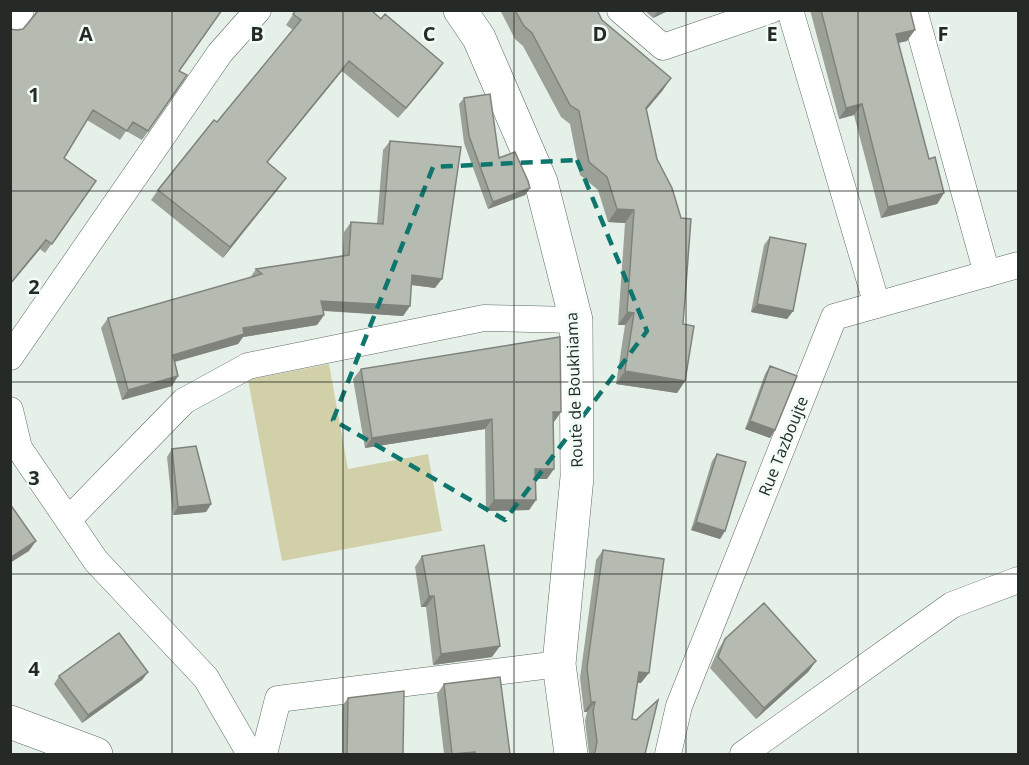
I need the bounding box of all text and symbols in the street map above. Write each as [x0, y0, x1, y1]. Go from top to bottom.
text: A [79, 20, 93, 47]
text: B [250, 20, 264, 47]
text: C [423, 20, 436, 47]
text: D [593, 20, 607, 47]
text: E [766, 20, 778, 47]
text: F [938, 20, 948, 47]
text: 1 [28, 81, 40, 108]
text: 2 [28, 273, 40, 300]
street label: Route de Boukhiama [560, 312, 588, 468]
street label: Rue Tazboujte [753, 393, 813, 499]
text: 3 [28, 464, 40, 491]
text: 4 [28, 655, 40, 682]

